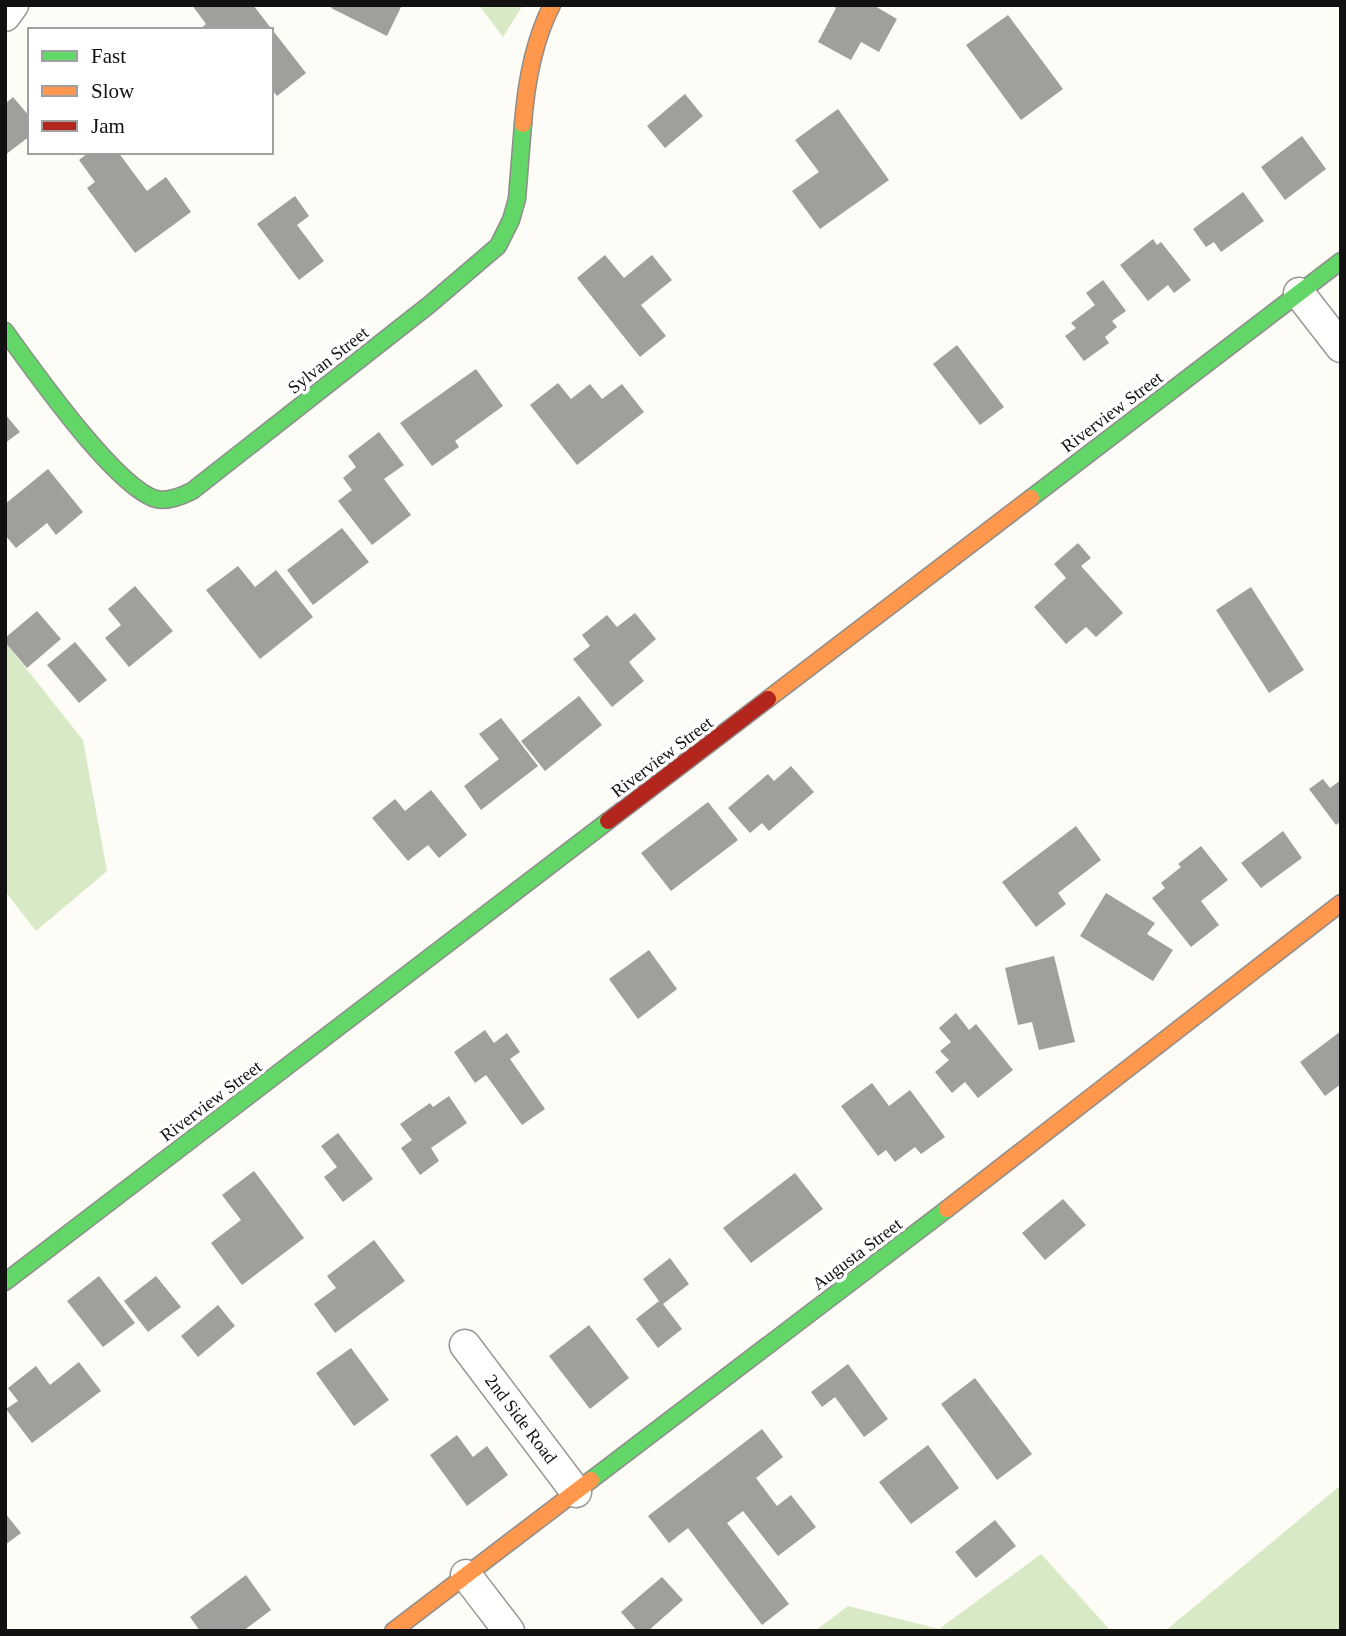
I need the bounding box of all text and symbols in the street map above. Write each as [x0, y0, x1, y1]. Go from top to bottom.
legend [28, 28, 273, 154]
text: Fast [91, 44, 126, 68]
text: Slow [91, 79, 135, 103]
text: Jam [91, 114, 125, 138]
street label: Sylvan Street [284, 322, 372, 398]
street label: Riverview Street [1057, 367, 1167, 457]
street label: Riverview Street [607, 712, 717, 802]
street label: Riverview Street [156, 1056, 266, 1146]
street label: Augusta Street [808, 1214, 906, 1294]
street label: 2nd Side Road [481, 1371, 561, 1467]

